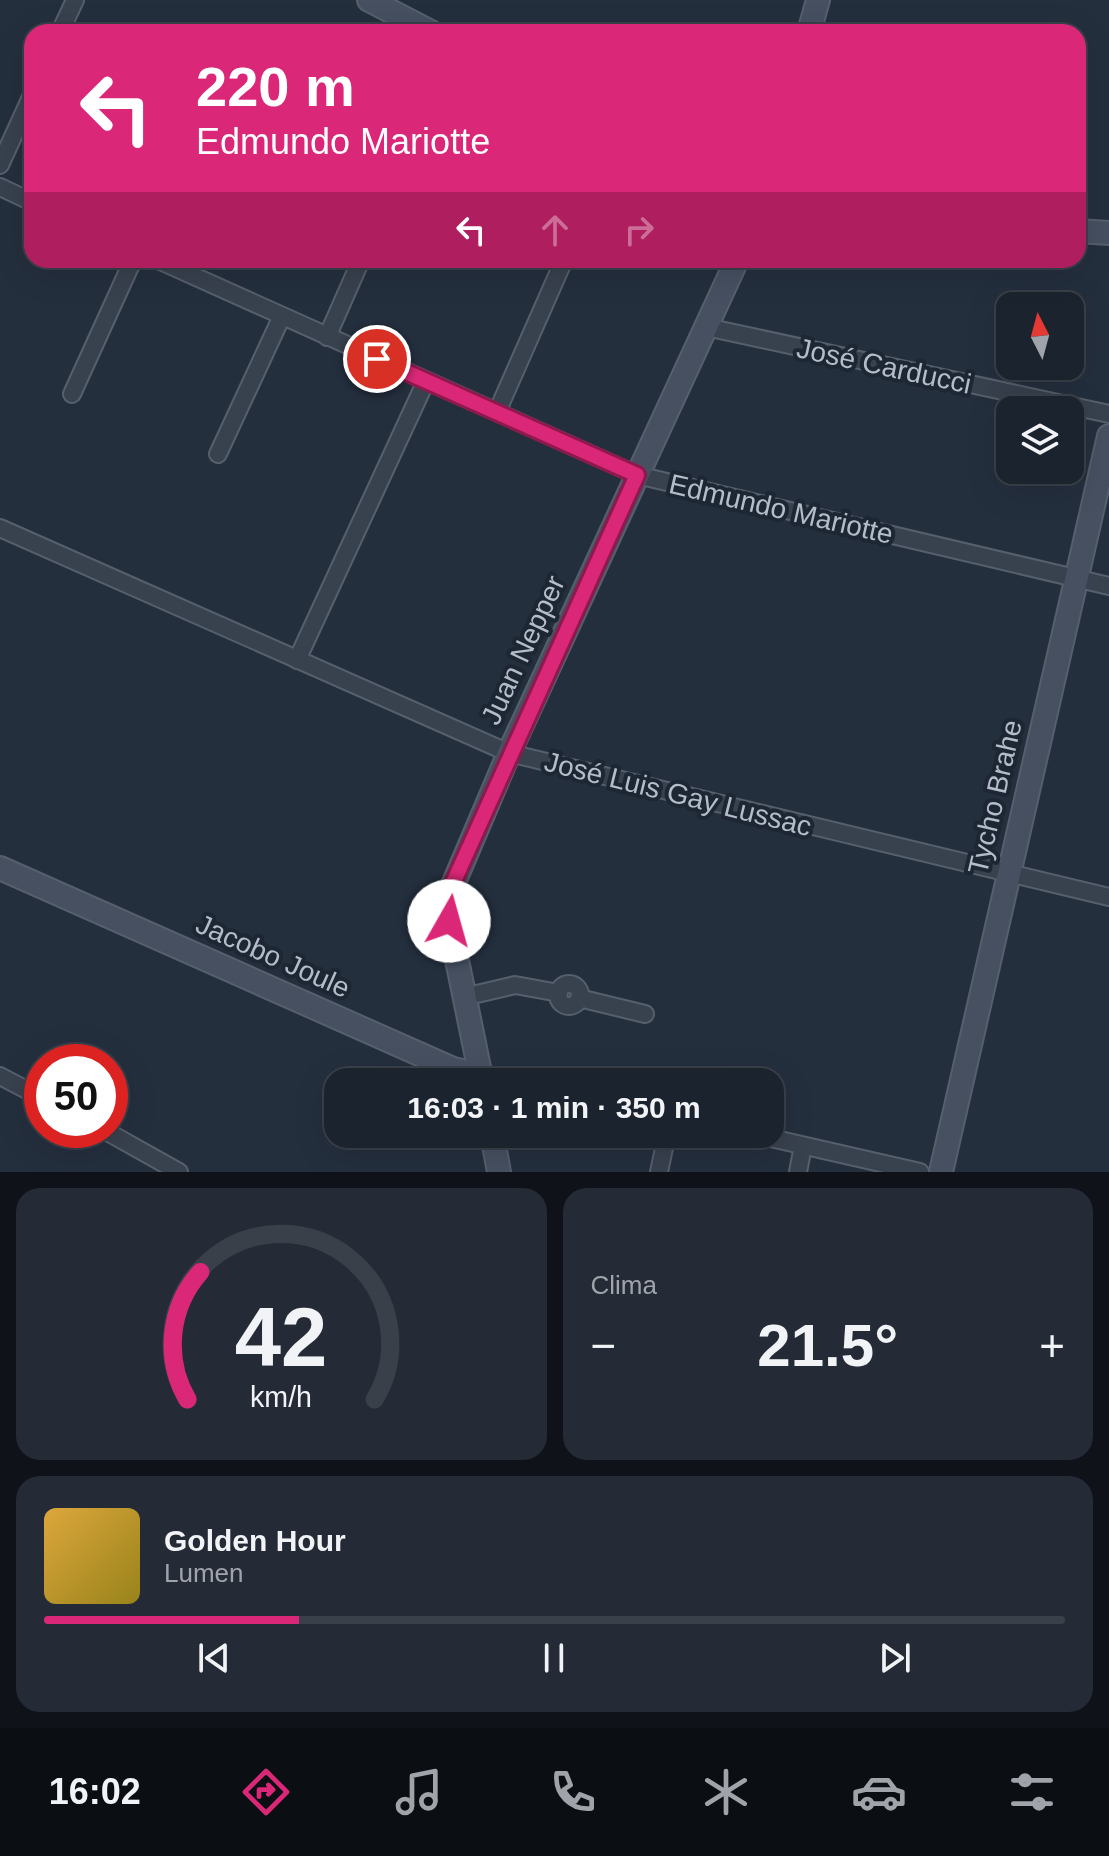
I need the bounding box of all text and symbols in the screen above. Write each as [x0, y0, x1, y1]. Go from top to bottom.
text: 220 m [196, 55, 355, 118]
icon: left [64, 56, 168, 160]
text: Edmundo Mariotte [196, 121, 490, 162]
icon: left [449, 208, 493, 252]
icon: ahead [533, 208, 577, 252]
icon: right [617, 208, 661, 252]
north arrow [996, 292, 1084, 380]
map controls [996, 292, 1084, 484]
pin [343, 325, 411, 393]
street label: José Carducci [794, 332, 974, 400]
icon: arrive [355, 337, 399, 381]
button: layers [996, 396, 1084, 484]
street label: Edmundo Mariotte [666, 468, 896, 550]
street label: Juan Nepper [475, 571, 571, 729]
street label: Tycho Brahe [962, 717, 1028, 877]
street label: José Luis Gay Lussac [541, 746, 815, 842]
position arrow [407, 879, 491, 963]
street label: Jacobo Joule [191, 908, 355, 1004]
speed limit sign: 50 [24, 1044, 128, 1148]
text: 16:03 · 1 min · 350 m [407, 1091, 701, 1124]
text: Clima [591, 1270, 657, 1300]
text: 42 [235, 1291, 328, 1384]
text: 21.5° [757, 1312, 898, 1379]
text: − [591, 1321, 616, 1370]
text: + [1039, 1321, 1065, 1370]
text: km/h [250, 1381, 312, 1413]
text: Golden Hour [164, 1524, 346, 1557]
text: Lumen [164, 1558, 244, 1588]
icon: previous [192, 1636, 236, 1680]
icon: pause [532, 1636, 576, 1680]
icon: next [873, 1636, 917, 1680]
icon: directions [238, 1764, 294, 1820]
icon: music [391, 1764, 447, 1820]
icon: phone [545, 1764, 601, 1820]
icon: climate [698, 1764, 754, 1820]
icon: car [851, 1764, 907, 1820]
icon: filters [1004, 1764, 1060, 1820]
text: 16:02 [49, 1771, 141, 1812]

